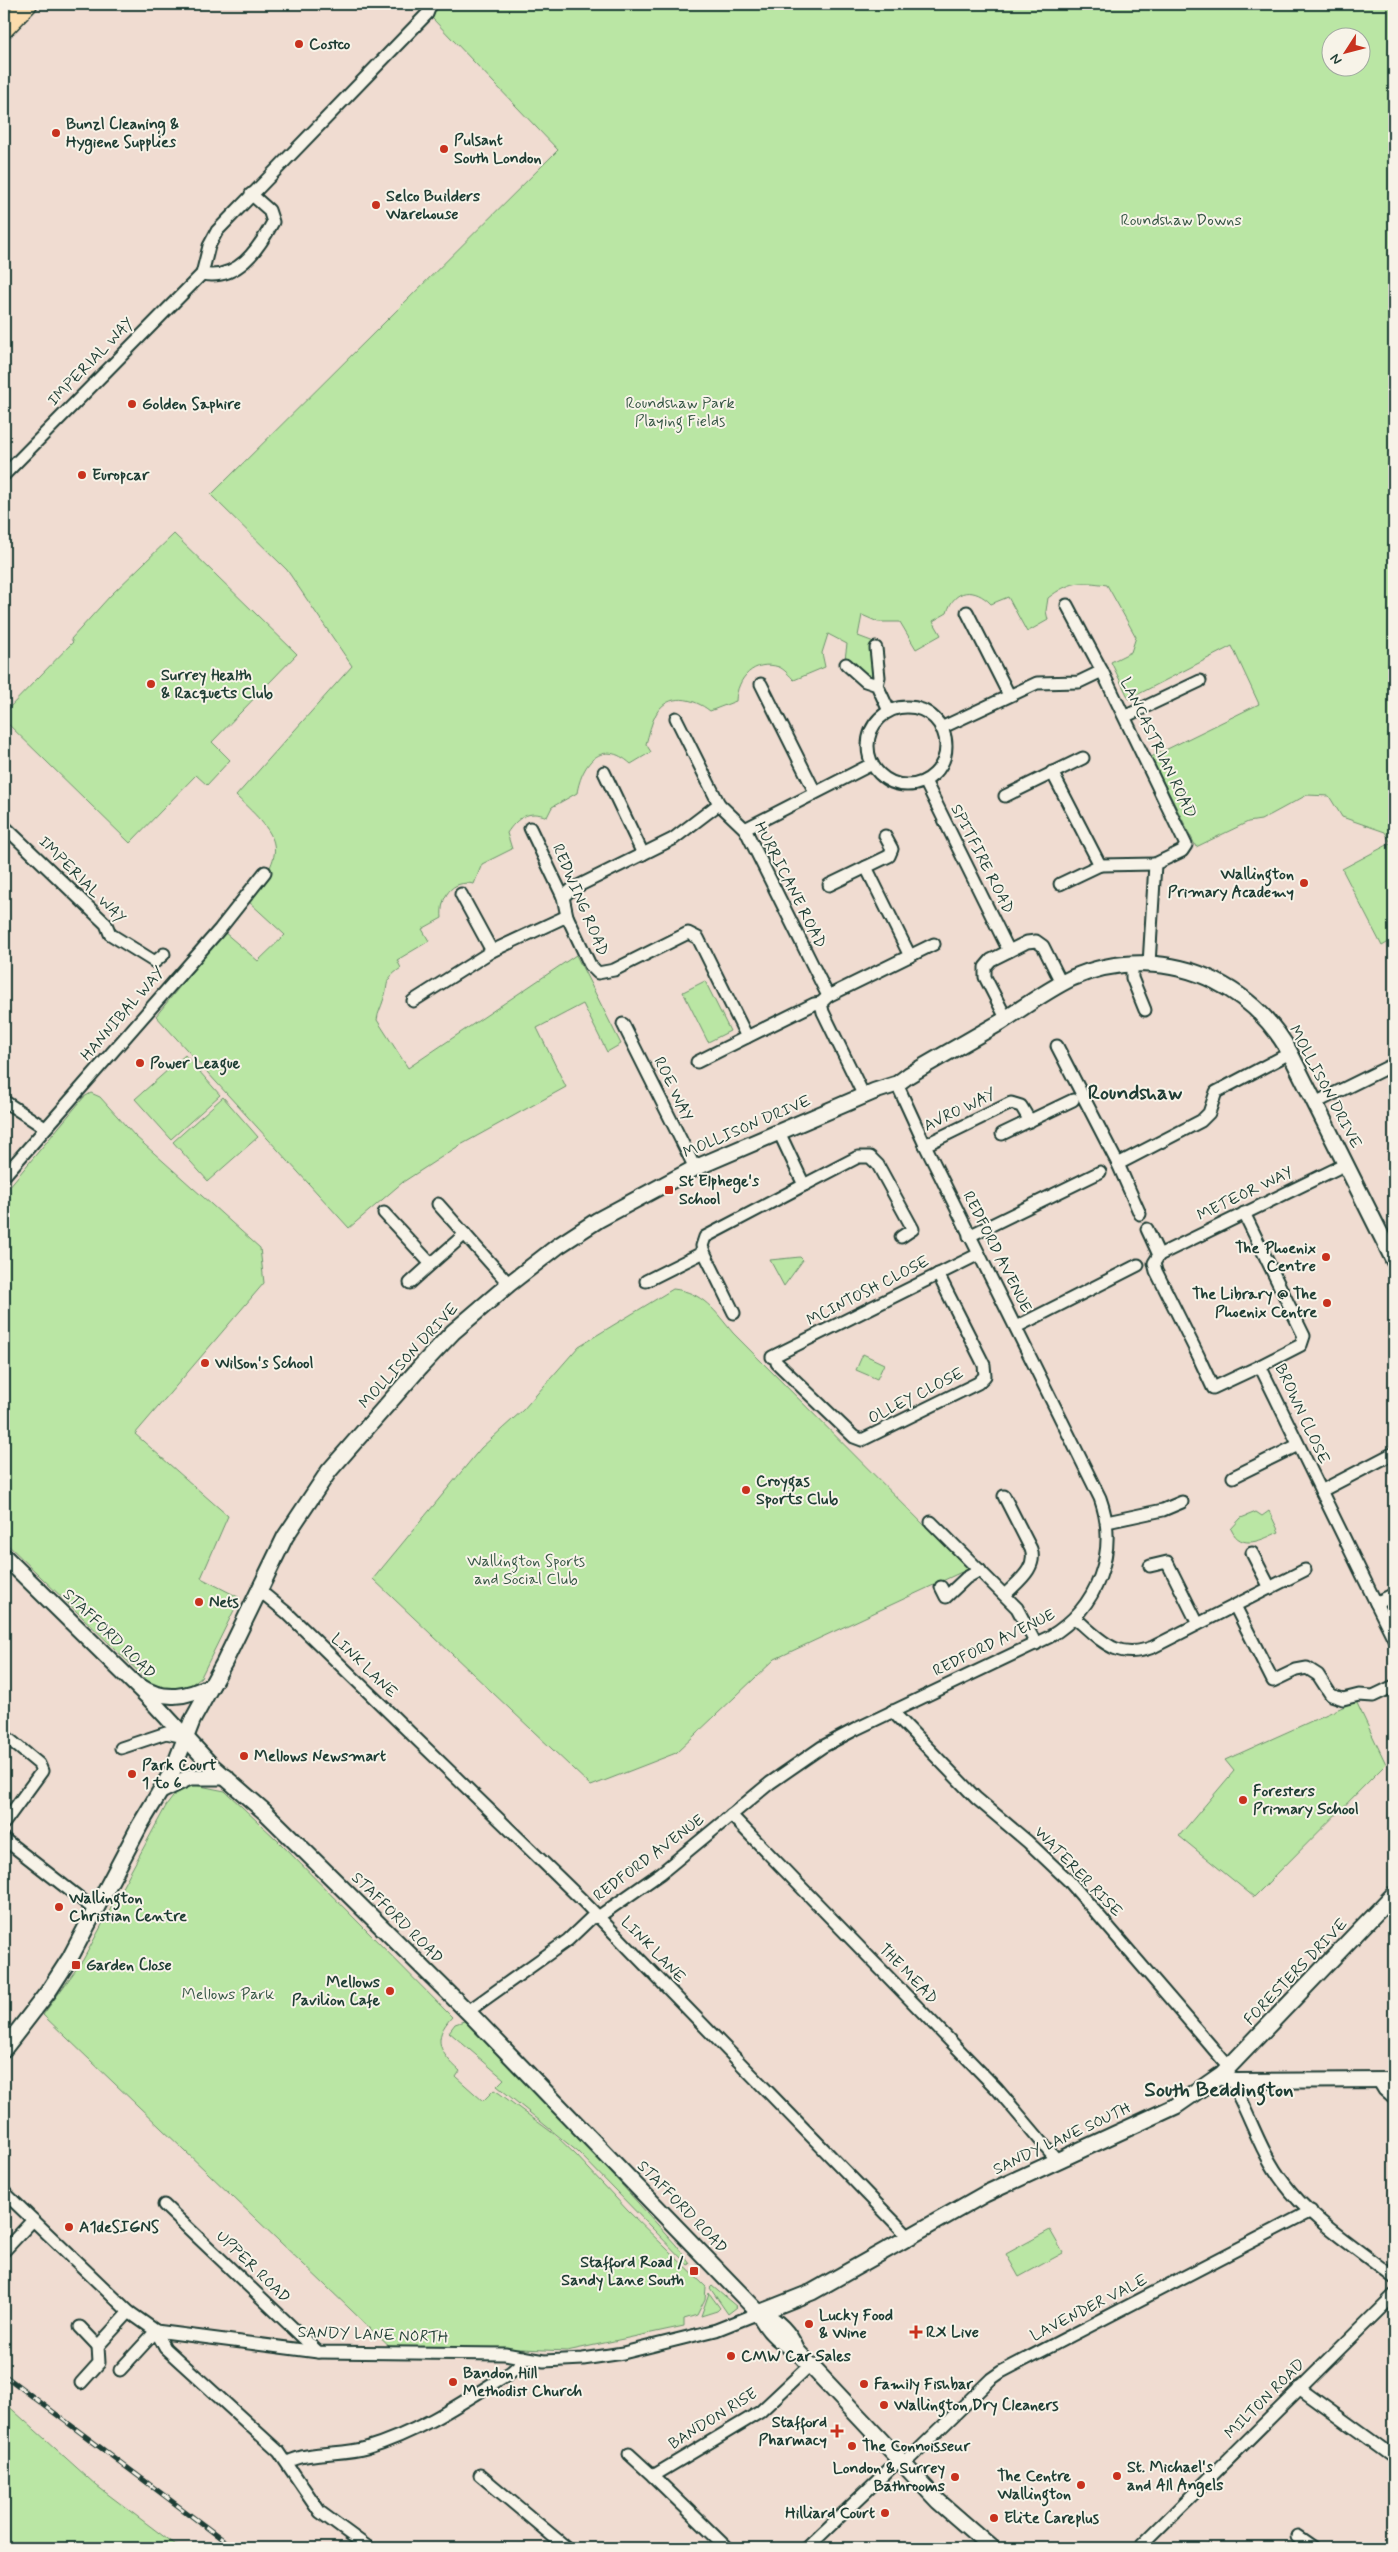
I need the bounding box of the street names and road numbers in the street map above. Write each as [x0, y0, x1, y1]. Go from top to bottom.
street label: IMPERIAL WAY [43, 313, 139, 411]
street label: LANCASTRIAN ROAD [1115, 674, 1201, 822]
street label: SPITFIRE ROAD [945, 801, 1019, 917]
street label: HURRICANE ROAD [749, 818, 831, 952]
street label: IMPERIAL WAY [34, 832, 130, 928]
street label: REDWING ROAD [547, 841, 613, 959]
street label: HANNIBAL WAY [76, 962, 170, 1066]
street label: MOLLISON DRIVE [1284, 1022, 1366, 1152]
street label: ROE WAY [648, 1053, 698, 1125]
street label: AVRO WAY [920, 1083, 1000, 1137]
street label: MOLLISON DRIVE [680, 1091, 814, 1163]
street label: METEOR WAY [1194, 1162, 1297, 1226]
street label: REDFORD AVENUE [957, 1188, 1037, 1316]
street label: MCINTOSH CLOSE [803, 1251, 933, 1331]
street label: MOLLISON DRIVE [355, 1299, 463, 1413]
street label: BROWN CLOSE [1270, 1361, 1334, 1467]
street label: OLLEY CLOSE [865, 1363, 967, 1429]
street label: STAFFORD ROAD [58, 1584, 160, 1684]
street label: REDFORD AVENUE [929, 1604, 1059, 1682]
street label: LINK LANE [326, 1629, 402, 1703]
street label: REDFORD AVENUE [589, 1809, 709, 1907]
street label: WATERER RISE [1029, 1822, 1127, 1922]
street label: STAFFORD ROAD [347, 1868, 447, 1968]
street label: LINK LANE [616, 1912, 690, 1988]
street label: FORESTERS DRIVE [1239, 1914, 1353, 2030]
street label: THE MEAD [874, 1939, 942, 2009]
street label: SANDY LANE SOUTH [990, 2098, 1135, 2180]
street label: STAFFORD ROAD [632, 2156, 732, 2258]
street label: UPPER ROAD [211, 2226, 295, 2308]
street label: LAVENDER VALE [1027, 2269, 1151, 2347]
street label: SANDY LANE NORTH [297, 2322, 449, 2348]
street label: MILTON ROAD [1220, 2354, 1310, 2444]
street label: BANDON RISE [665, 2383, 761, 2455]

